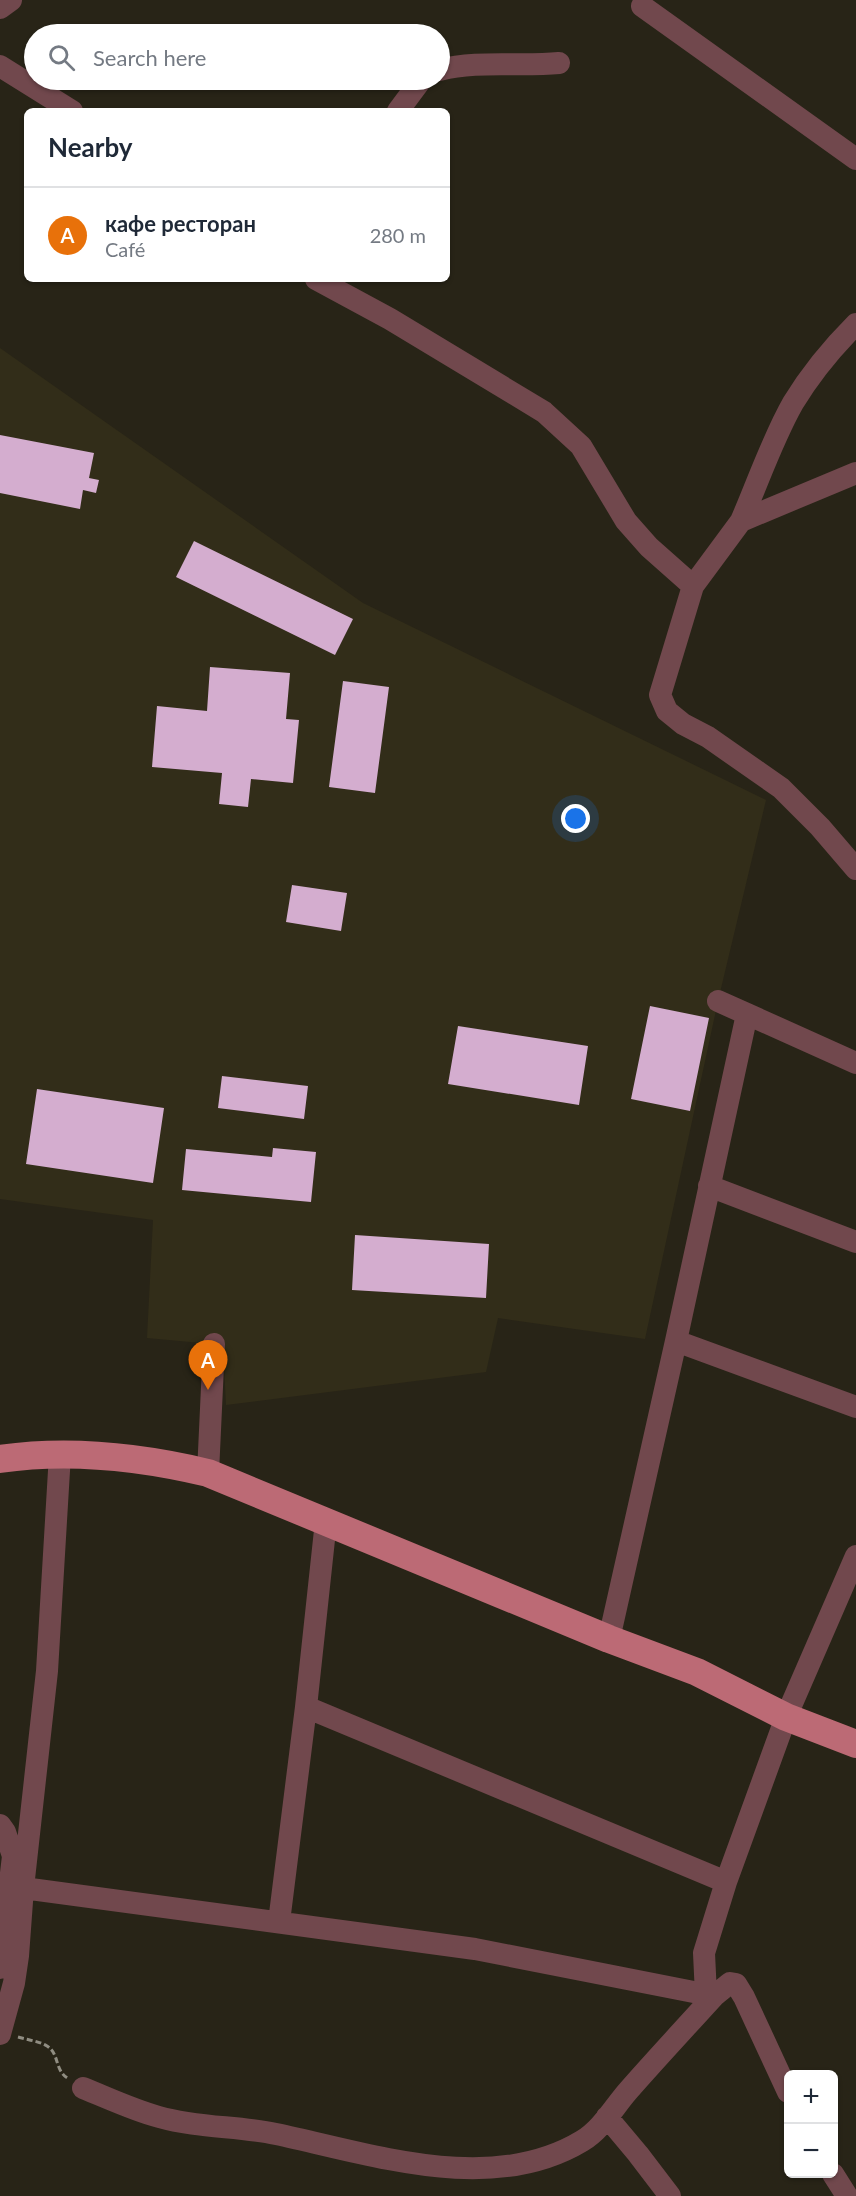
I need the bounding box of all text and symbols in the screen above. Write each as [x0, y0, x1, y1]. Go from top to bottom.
search box [24, 24, 450, 90]
icon: search [45, 41, 78, 74]
text: Search here [93, 44, 206, 71]
text: Nearby [48, 131, 133, 163]
text: кафе ресторан [105, 210, 256, 237]
text: A [61, 223, 74, 247]
text: 280 m [370, 223, 426, 247]
text: Café [105, 237, 145, 261]
your location [561, 804, 590, 833]
pin: A [188, 1340, 228, 1390]
map controls [784, 2070, 838, 2178]
button: + [784, 2070, 838, 2124]
button: − [784, 2124, 838, 2178]

